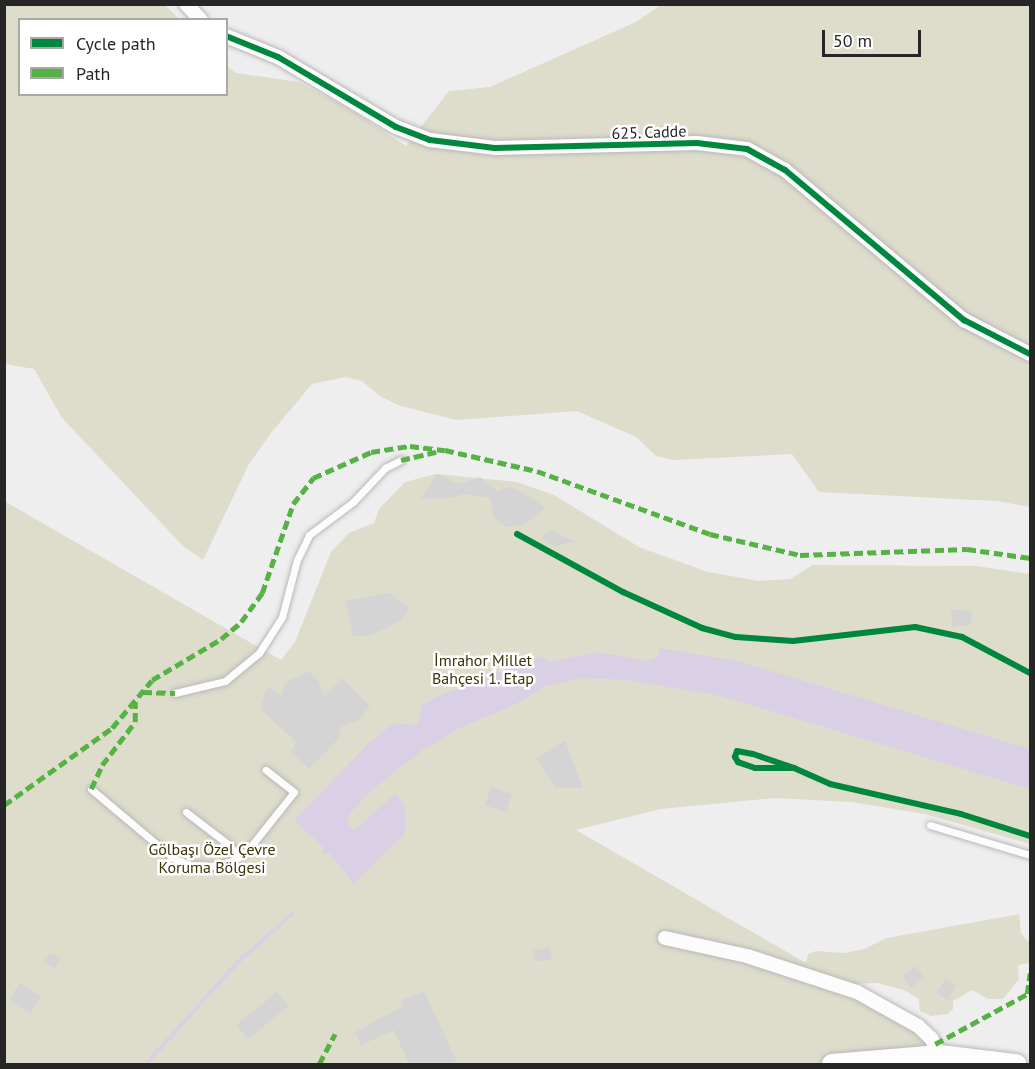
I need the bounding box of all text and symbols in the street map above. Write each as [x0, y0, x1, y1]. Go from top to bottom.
legend [18, 18, 228, 96]
scale bar [825, 18, 924, 56]
text: 50 m [833, 29, 872, 52]
text: Cycle path [76, 32, 156, 55]
text: Path [76, 62, 110, 85]
street label: 625. Cadde [611, 121, 687, 143]
park label: İmrahor Millet Bahçesi 1. Etap [431, 650, 535, 688]
park label: Gölbaşı Özel Çevre Koruma Bölgesi [148, 839, 276, 877]

